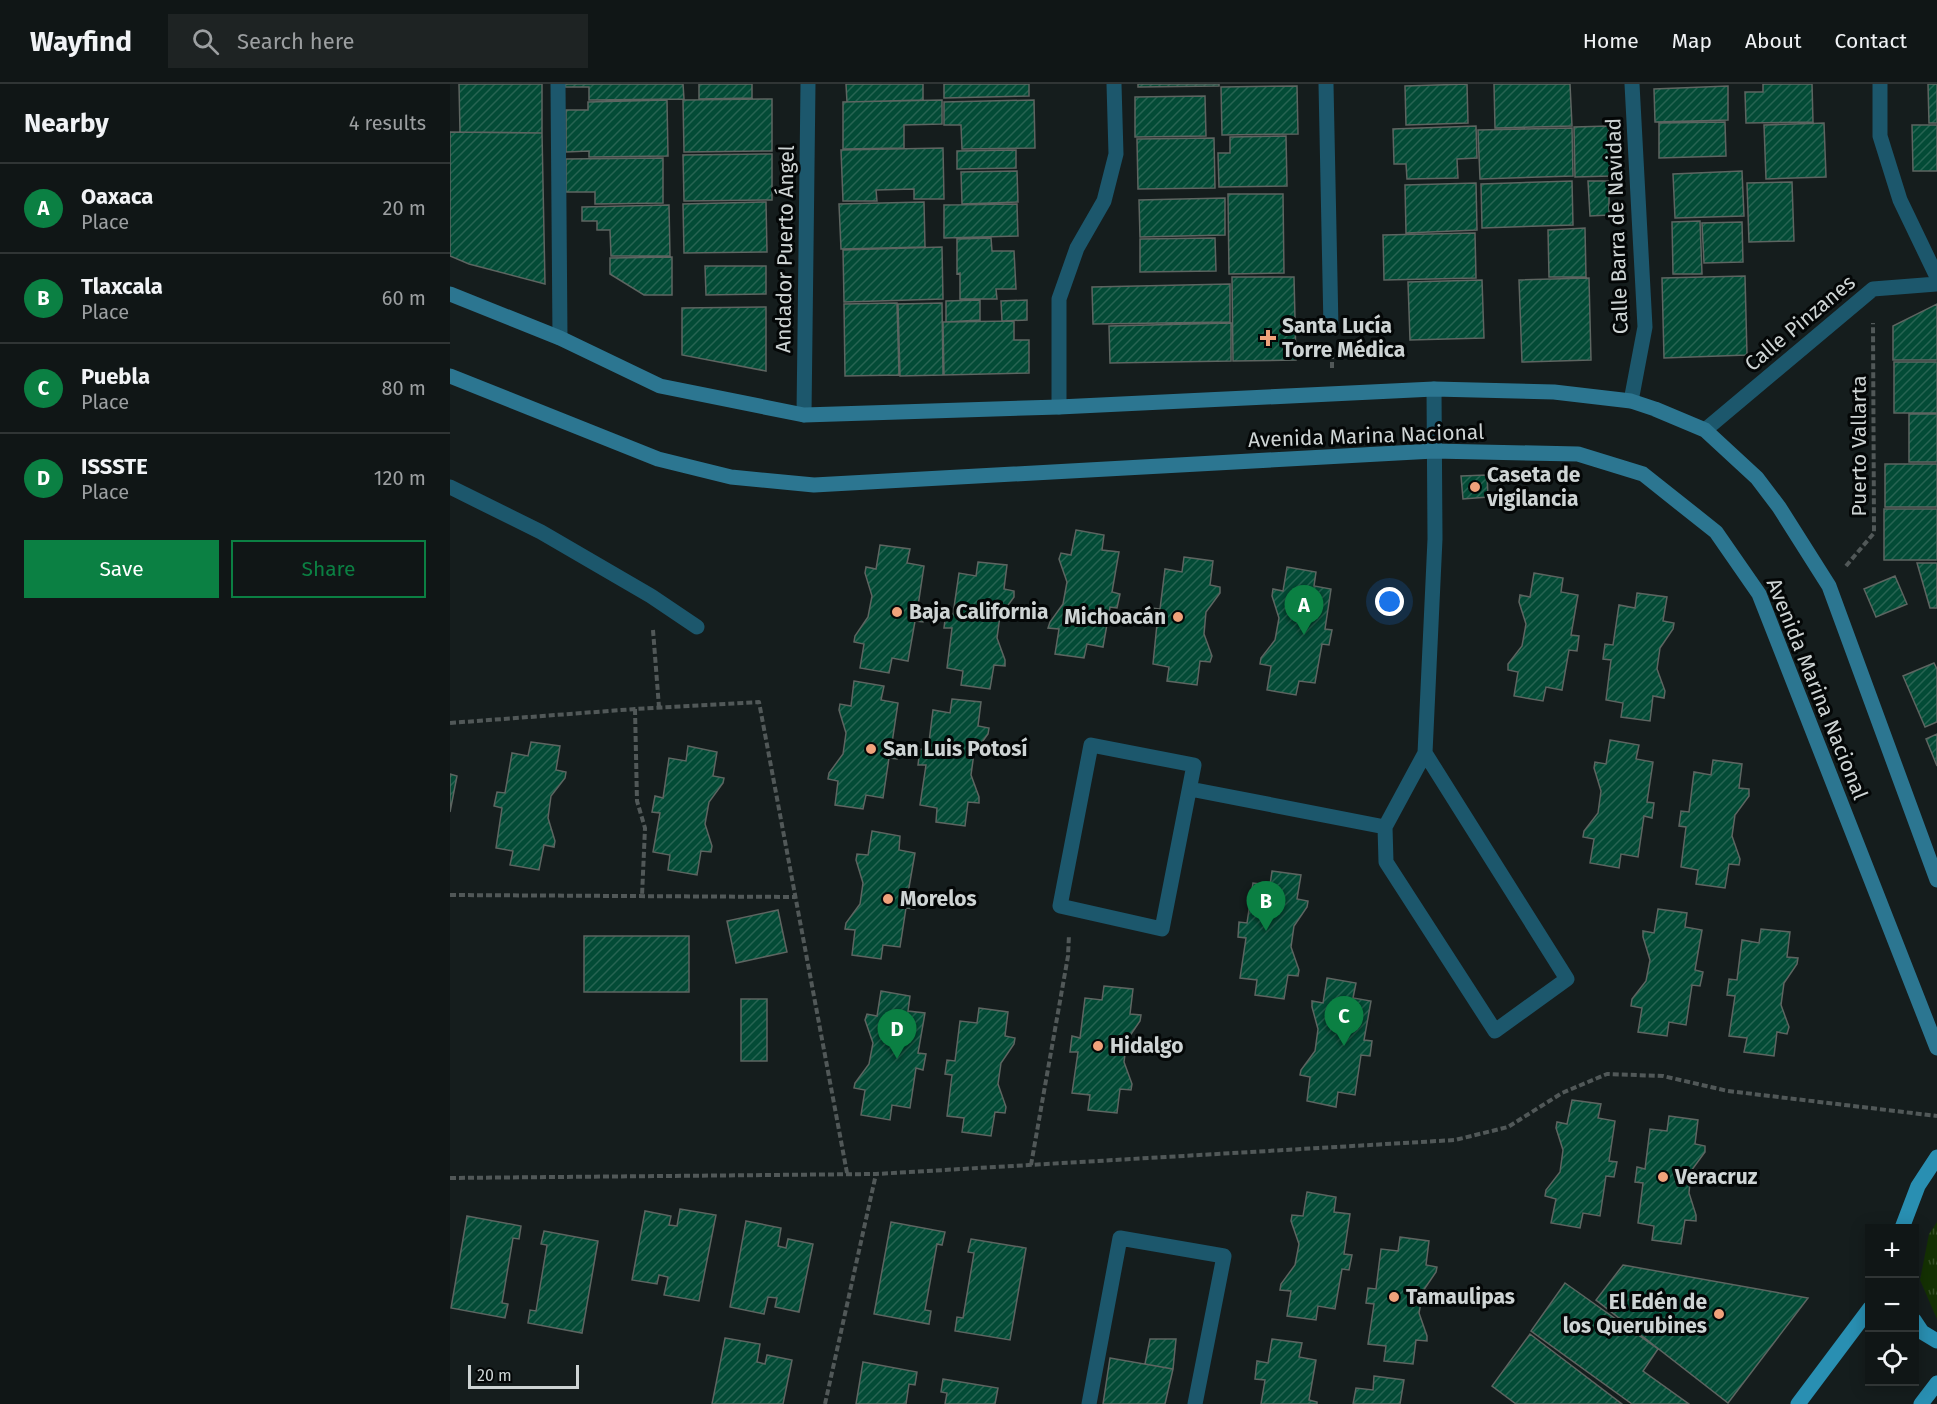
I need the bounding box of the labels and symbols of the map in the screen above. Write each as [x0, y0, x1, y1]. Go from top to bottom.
street label: Calle Barra de Navidad [1600, 117, 1634, 335]
street label: Andador Puerto Ángel [770, 145, 800, 353]
street label: Calle Pinzanes [1739, 269, 1861, 377]
place label: Santa Lucía Torre Médica [1282, 313, 1405, 363]
marker: Santa Lucía Torre Médica [1259, 329, 1277, 347]
street label: Puerto Vallarta [1846, 375, 1872, 517]
street label: Avenida Marina Nacional [1247, 419, 1485, 453]
place label: Caseta de vigilancia [1486, 462, 1581, 512]
marker: Caseta de vigilancia [1468, 480, 1482, 494]
street label: Avenida Marina Nacional [1761, 575, 1873, 803]
pin: A [1284, 586, 1324, 635]
your location [1375, 587, 1404, 616]
place label: Baja California [909, 599, 1048, 625]
place label: Michoacán [1064, 604, 1166, 630]
marker: Baja California [890, 605, 904, 619]
marker: Michoacán [1171, 610, 1185, 624]
place label: San Luis Potosí [883, 736, 1027, 762]
marker: San Luis Potosí [864, 742, 878, 756]
pin: B [1246, 882, 1286, 931]
place label: Morelos [900, 886, 977, 912]
marker: Morelos [881, 892, 895, 906]
pin: C [1324, 996, 1364, 1046]
pin: D [878, 1010, 916, 1059]
place label: Hidalgo [1110, 1033, 1183, 1059]
marker: Hidalgo [1091, 1039, 1105, 1053]
place label: Veracruz [1674, 1164, 1758, 1190]
marker: Veracruz [1656, 1170, 1670, 1184]
place label: Tamaulipas [1406, 1284, 1515, 1310]
place label: El Edén de los Querubines [1563, 1289, 1707, 1339]
marker: Tamaulipas [1387, 1290, 1401, 1304]
marker: El Edén de los Querubines [1712, 1307, 1726, 1321]
scale bar [468, 1362, 579, 1390]

